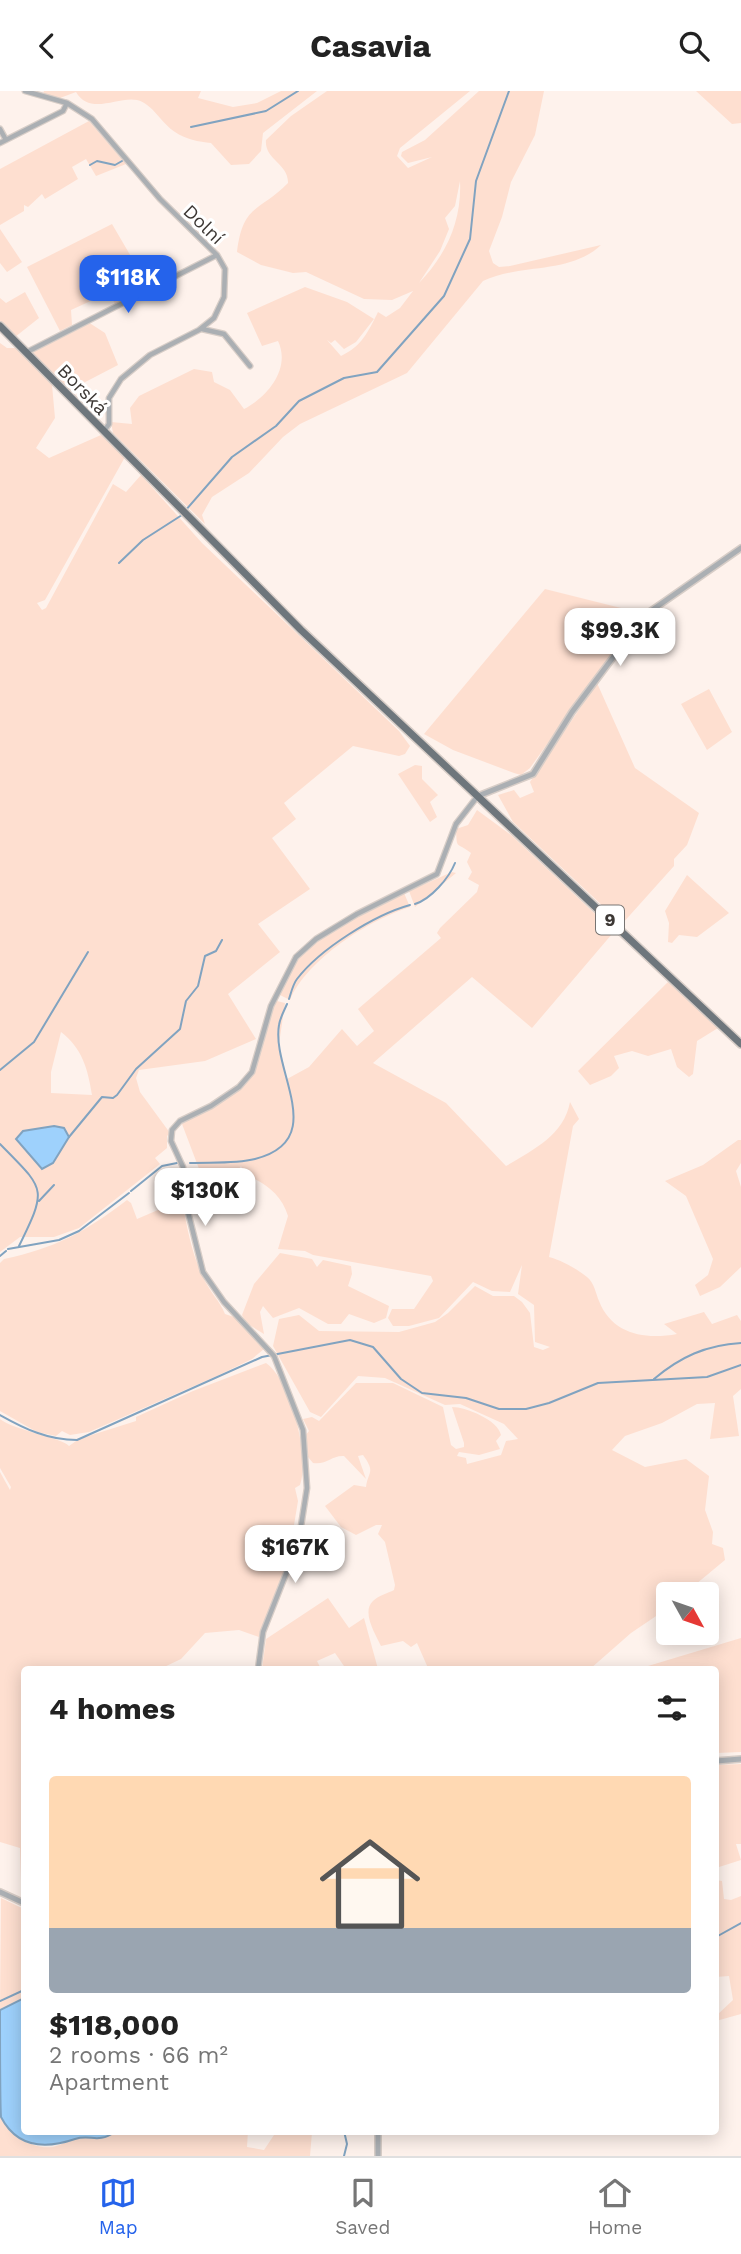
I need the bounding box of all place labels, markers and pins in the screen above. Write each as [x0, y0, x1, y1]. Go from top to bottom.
pin: $118K [79, 255, 177, 315]
pin: $99.3K [563, 609, 677, 668]
pin: $130K [156, 1169, 254, 1228]
pin: $167K [246, 1525, 344, 1585]

